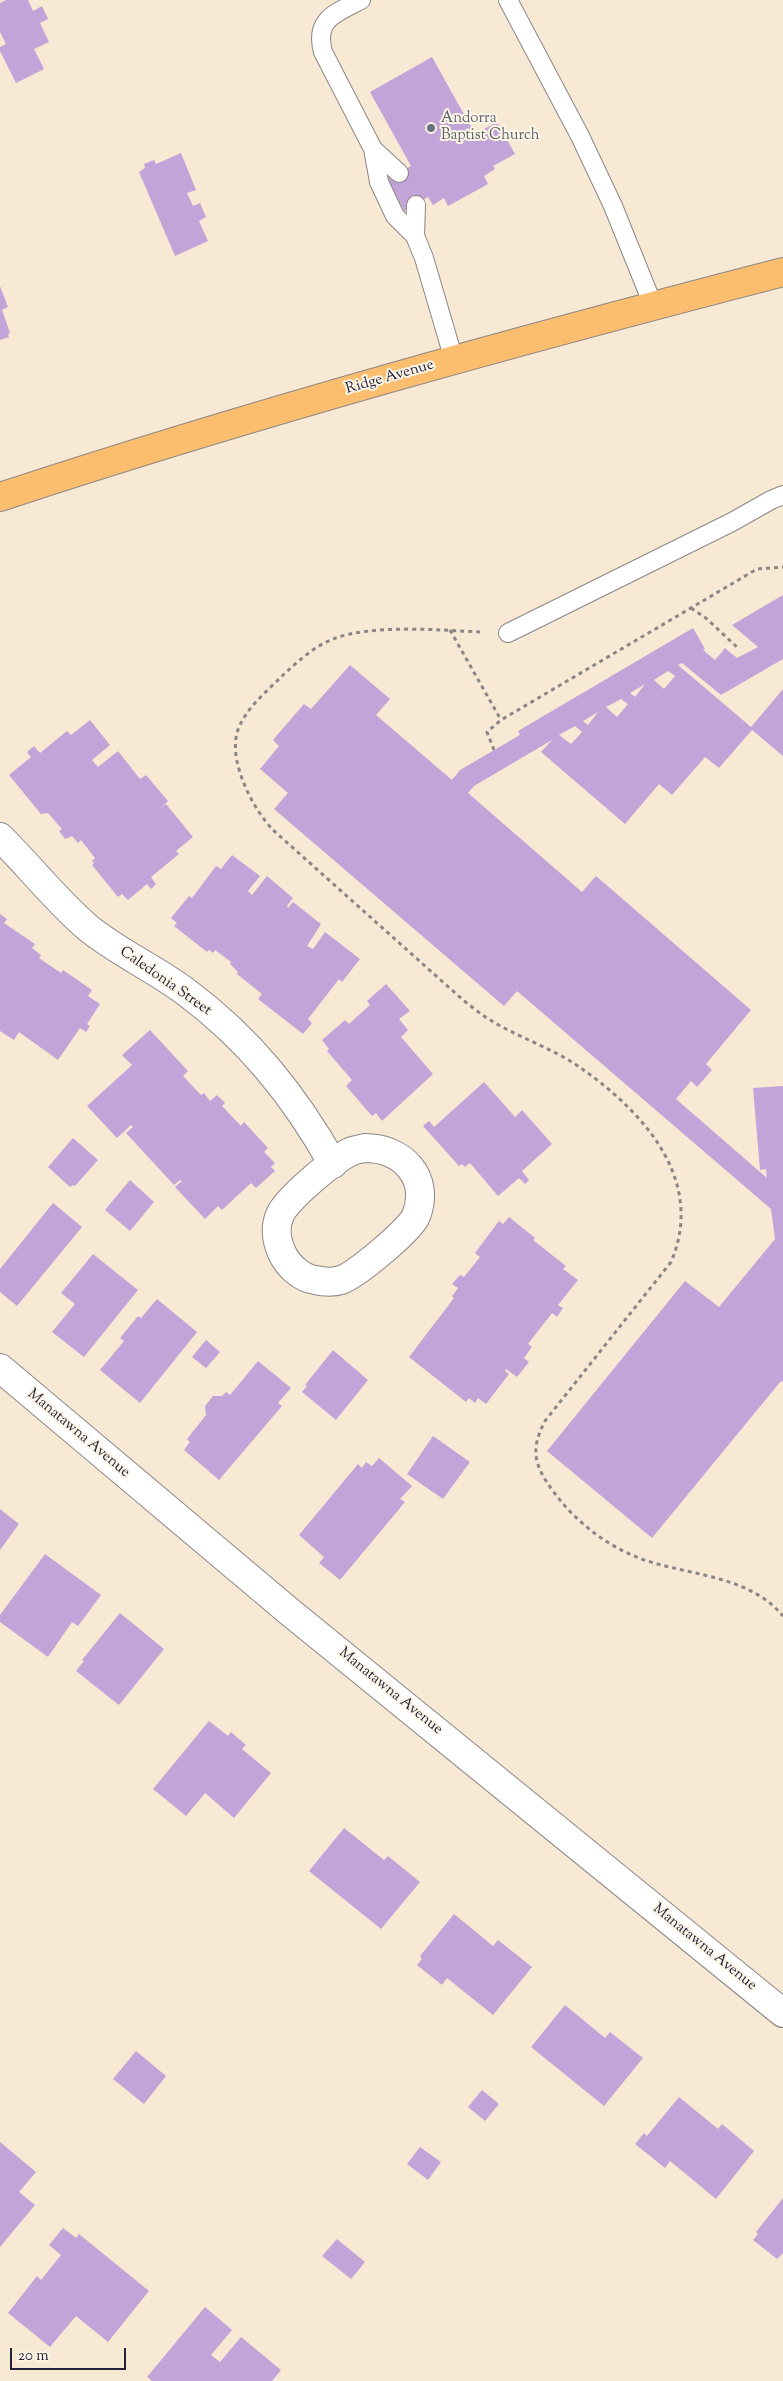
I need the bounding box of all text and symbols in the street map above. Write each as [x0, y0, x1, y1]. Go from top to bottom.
place label: Andorra Baptist Church [441, 110, 540, 145]
marker: Andorra Baptist Church [425, 122, 437, 134]
street label: Ridge Avenue [344, 357, 436, 399]
street label: Caledonia Street [115, 944, 215, 1020]
street label: Manatawna Avenue [23, 1386, 133, 1482]
street label: Manatawna Avenue [334, 1645, 446, 1739]
street label: Manatawna Avenue [648, 1901, 760, 1995]
scale bar [12, 2338, 129, 2370]
text: 20 m [18, 2346, 49, 2367]

